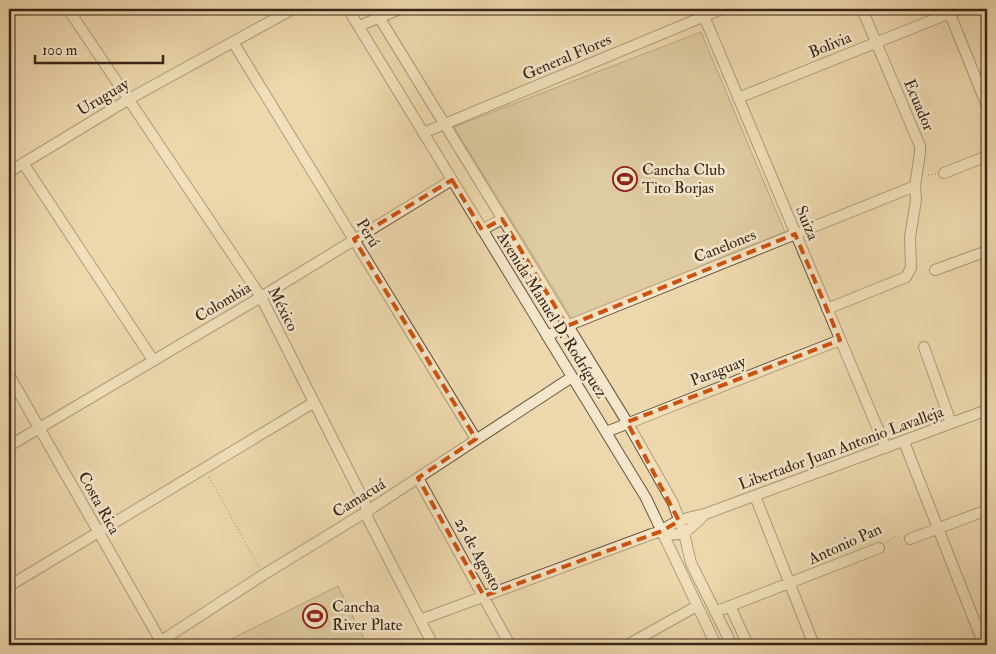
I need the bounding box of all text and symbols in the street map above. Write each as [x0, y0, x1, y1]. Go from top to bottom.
street label: Bolivia [806, 27, 855, 63]
street label: General Flores [519, 29, 615, 85]
scale bar [35, 32, 162, 64]
text: 100 m [42, 41, 78, 60]
street label: Uruguay [73, 73, 133, 120]
street label: Ecuador [899, 76, 939, 134]
place label: Cancha Club Tito Borjas [642, 160, 725, 198]
sports icon: Cancha Club Tito Borjas [612, 166, 638, 192]
street label: Suiza [791, 203, 823, 244]
street label: Perú [352, 215, 384, 251]
street label: Canelones [691, 224, 759, 268]
street label: Avenida Manuel D. Rodríguez [492, 227, 612, 402]
street label: Colombia [191, 277, 255, 327]
street label: México [263, 283, 303, 335]
street label: Paraguay [687, 351, 749, 391]
street label: Libertador Juan Antonio Lavalleja [736, 401, 947, 495]
street label: Costa Rica [74, 468, 125, 538]
street label: Camacuá [329, 474, 389, 522]
street label: 25 de Agosto [450, 514, 506, 594]
street label: Antonio Pan [804, 519, 885, 569]
place label: Cancha River Plate [332, 597, 403, 635]
sports icon: Cancha River Plate [302, 603, 328, 629]

